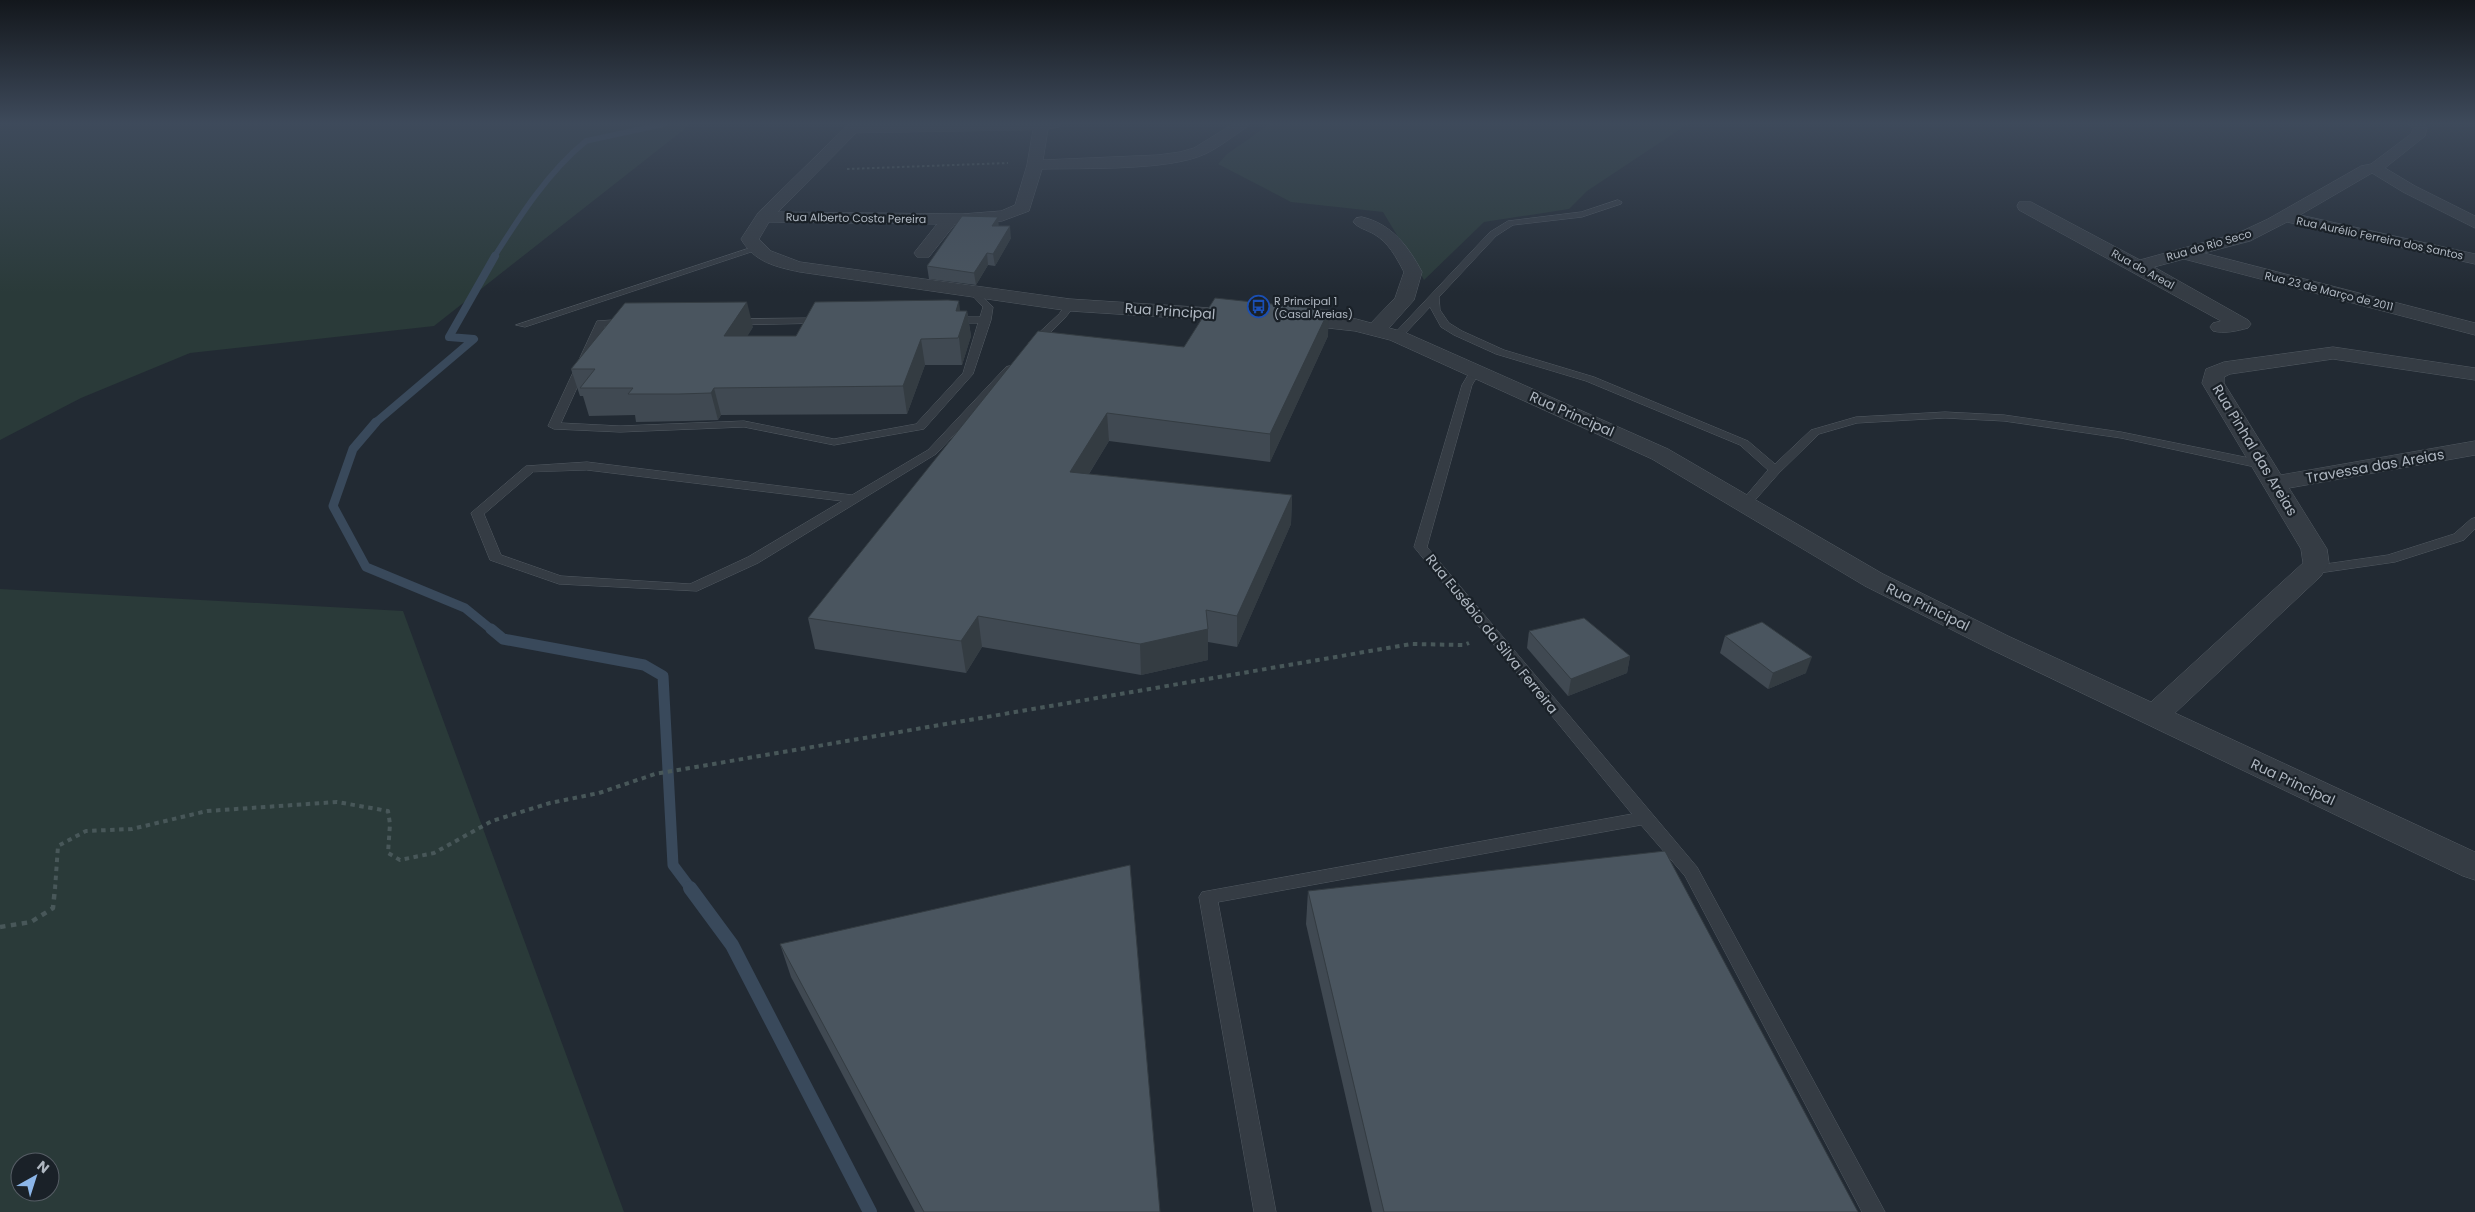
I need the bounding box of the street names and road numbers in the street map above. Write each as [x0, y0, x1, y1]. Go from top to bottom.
street label: Rua Alberto Costa Pereira [786, 209, 926, 227]
street label: Rua Aurélio Ferreira dos Santos [2295, 212, 2465, 264]
street label: Rua do Rio Seco [2165, 225, 2253, 265]
street label: Rua do Areal [2109, 245, 2177, 293]
street label: Rua 23 de Março de 2011 [2263, 267, 2395, 315]
street label: Rua Principal [1124, 298, 1216, 324]
street label: Rua Pinhal das Areias [2208, 380, 2302, 520]
street label: Rua Principal [1526, 386, 1618, 442]
street label: Travessa das Areias [2304, 444, 2446, 488]
street label: Rua Eusébio da Silva Ferreira [1421, 550, 1563, 718]
street label: Rua Principal [1883, 578, 1973, 636]
street label: Rua Principal [2248, 754, 2338, 810]

